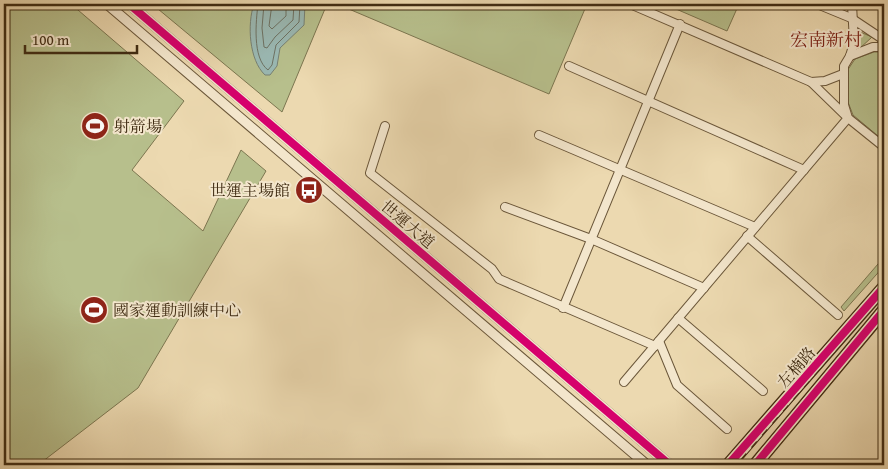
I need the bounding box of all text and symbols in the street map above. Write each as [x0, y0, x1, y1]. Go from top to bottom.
scale bar [25, 22, 138, 54]
district label: 宏南新村 [790, 26, 862, 53]
text: 100 m [32, 29, 70, 50]
sports icon: 射箭場 [80, 111, 110, 141]
place label: 射箭場 [114, 114, 162, 138]
bus stop icon: 世運主場館 [294, 175, 324, 205]
place label: 世運主場館 [210, 178, 290, 202]
street label: 世運大道 [376, 194, 440, 254]
sports icon: 國家運動訓練中心 [79, 295, 109, 325]
place label: 國家運動訓練中心 [113, 298, 241, 322]
street label: 左楠路 [771, 341, 821, 393]

